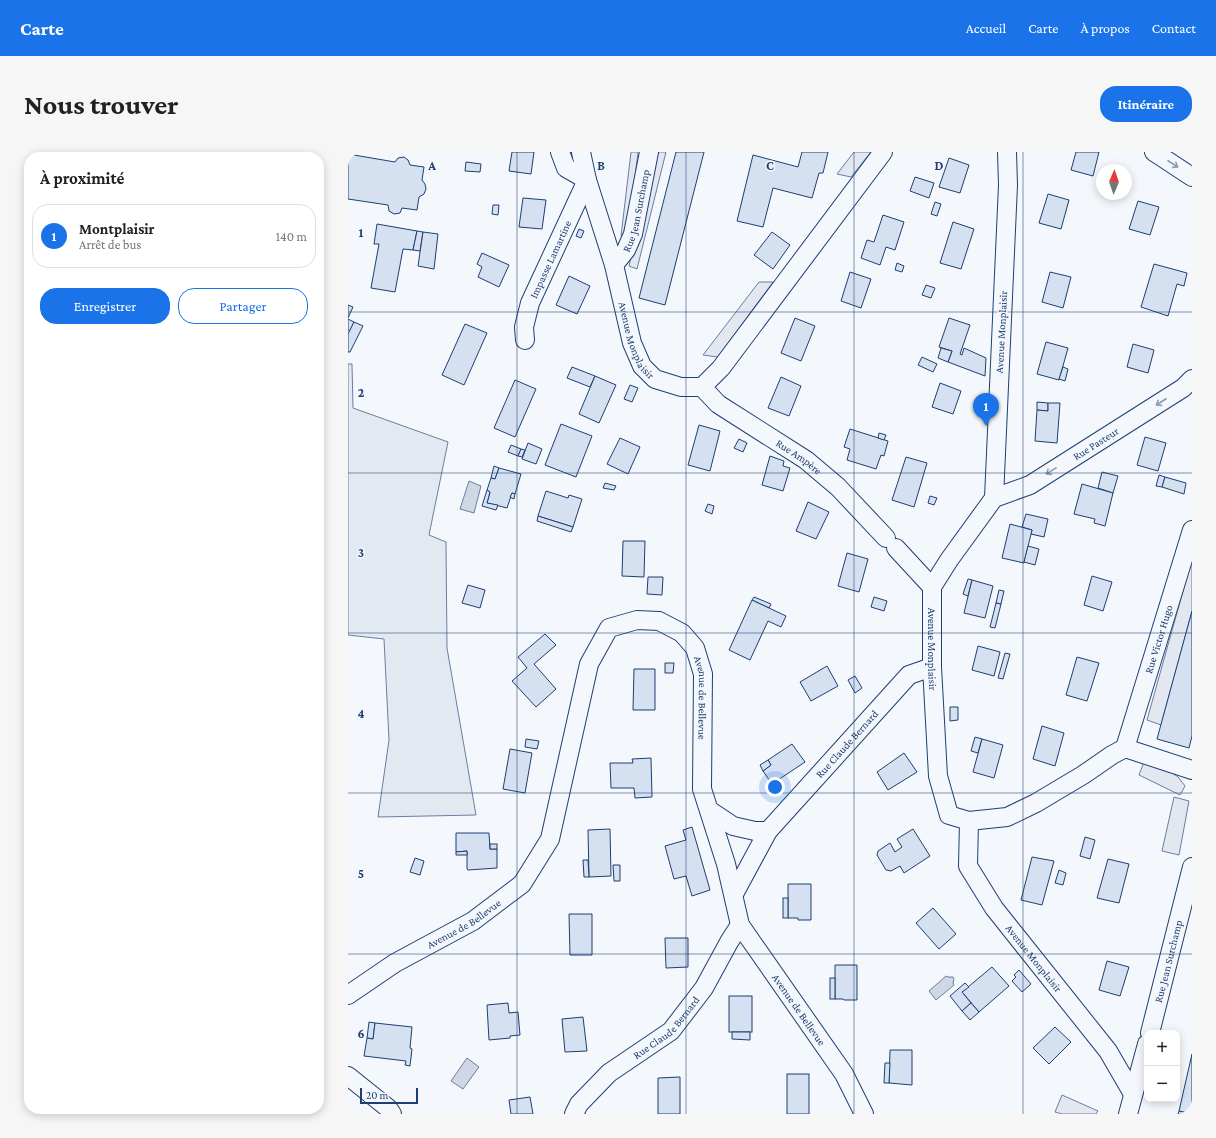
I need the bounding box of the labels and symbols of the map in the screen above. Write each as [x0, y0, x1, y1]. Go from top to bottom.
text: A [427, 158, 436, 173]
text: B [597, 158, 605, 173]
text: C [766, 158, 774, 173]
text: D [935, 158, 944, 173]
one-way arrow [1167, 161, 1179, 169]
north arrow [1096, 164, 1132, 200]
street label: Rue Jean Surchamp [620, 168, 652, 254]
street label: Impasse Lamartine [527, 218, 574, 300]
text: 1 [359, 225, 364, 240]
street label: Avenue Monplaisir [993, 290, 1010, 374]
street label: Avenue Monplaisir [617, 300, 657, 381]
text: 2 [358, 385, 365, 400]
pin: 1 [973, 393, 999, 426]
one-way arrow [1156, 398, 1167, 406]
street label: Rue Pasteur [1071, 424, 1121, 462]
street label: Rue Ampère [774, 437, 824, 477]
one-way arrow [1045, 468, 1057, 476]
text: 3 [358, 545, 364, 560]
street label: Rue Victor Hugo [1142, 603, 1175, 675]
street label: Avenue Monplaisir [925, 608, 939, 691]
street label: Avenue de Bellevue [692, 654, 709, 740]
text: 4 [357, 706, 365, 721]
street label: Rue Claude Bernard [813, 707, 880, 780]
your location [765, 777, 785, 797]
text: 5 [358, 866, 364, 881]
street label: Avenue de Bellevue [425, 896, 503, 951]
street label: Rue Jean Surchamp [1152, 918, 1185, 1004]
street label: Avenue Monplaisir [1003, 922, 1065, 994]
street label: Avenue de Bellevue [770, 972, 828, 1048]
street label: Rue Claude Bernard [631, 994, 702, 1061]
text: 6 [357, 1026, 365, 1041]
scale bar [360, 1086, 418, 1105]

